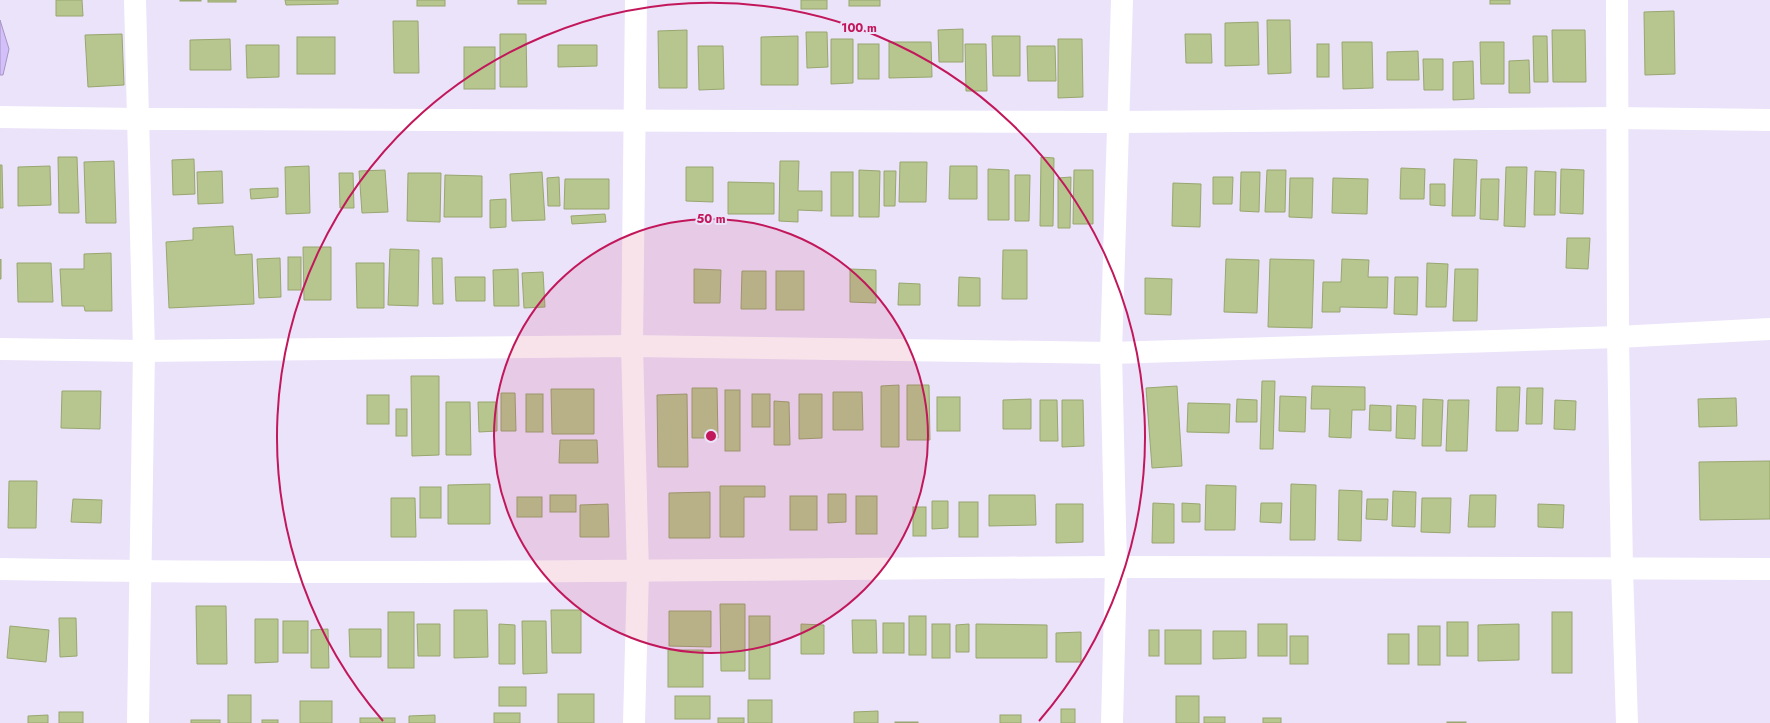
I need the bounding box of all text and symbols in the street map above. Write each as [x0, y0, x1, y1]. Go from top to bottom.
text: 100 m [841, 19, 877, 37]
text: 50 m [696, 210, 726, 228]
centre of rings [704, 429, 718, 443]

